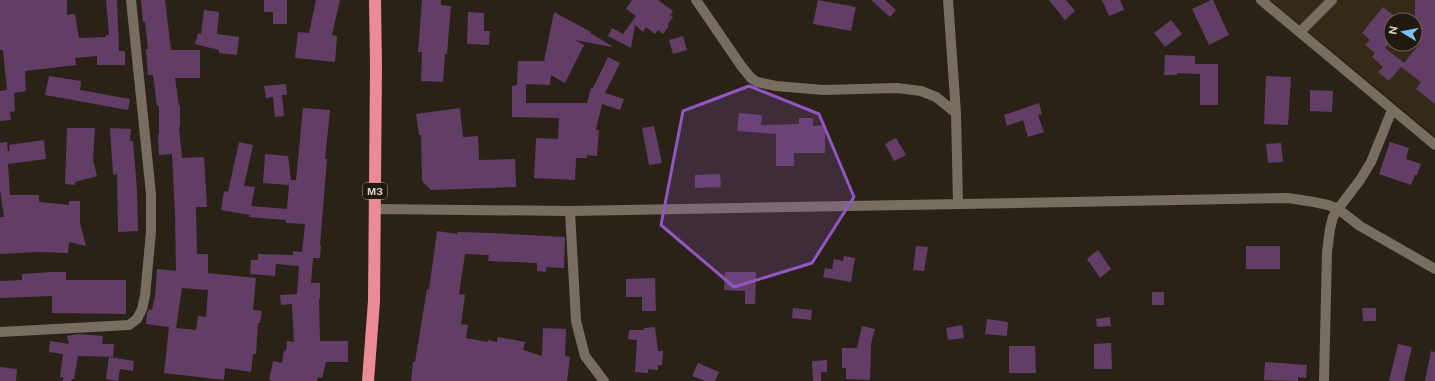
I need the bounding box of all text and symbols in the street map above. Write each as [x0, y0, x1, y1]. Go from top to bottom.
north arrow [1383, 12, 1423, 52]
text: N [1386, 25, 1400, 36]
road number: M3 [363, 183, 387, 199]

